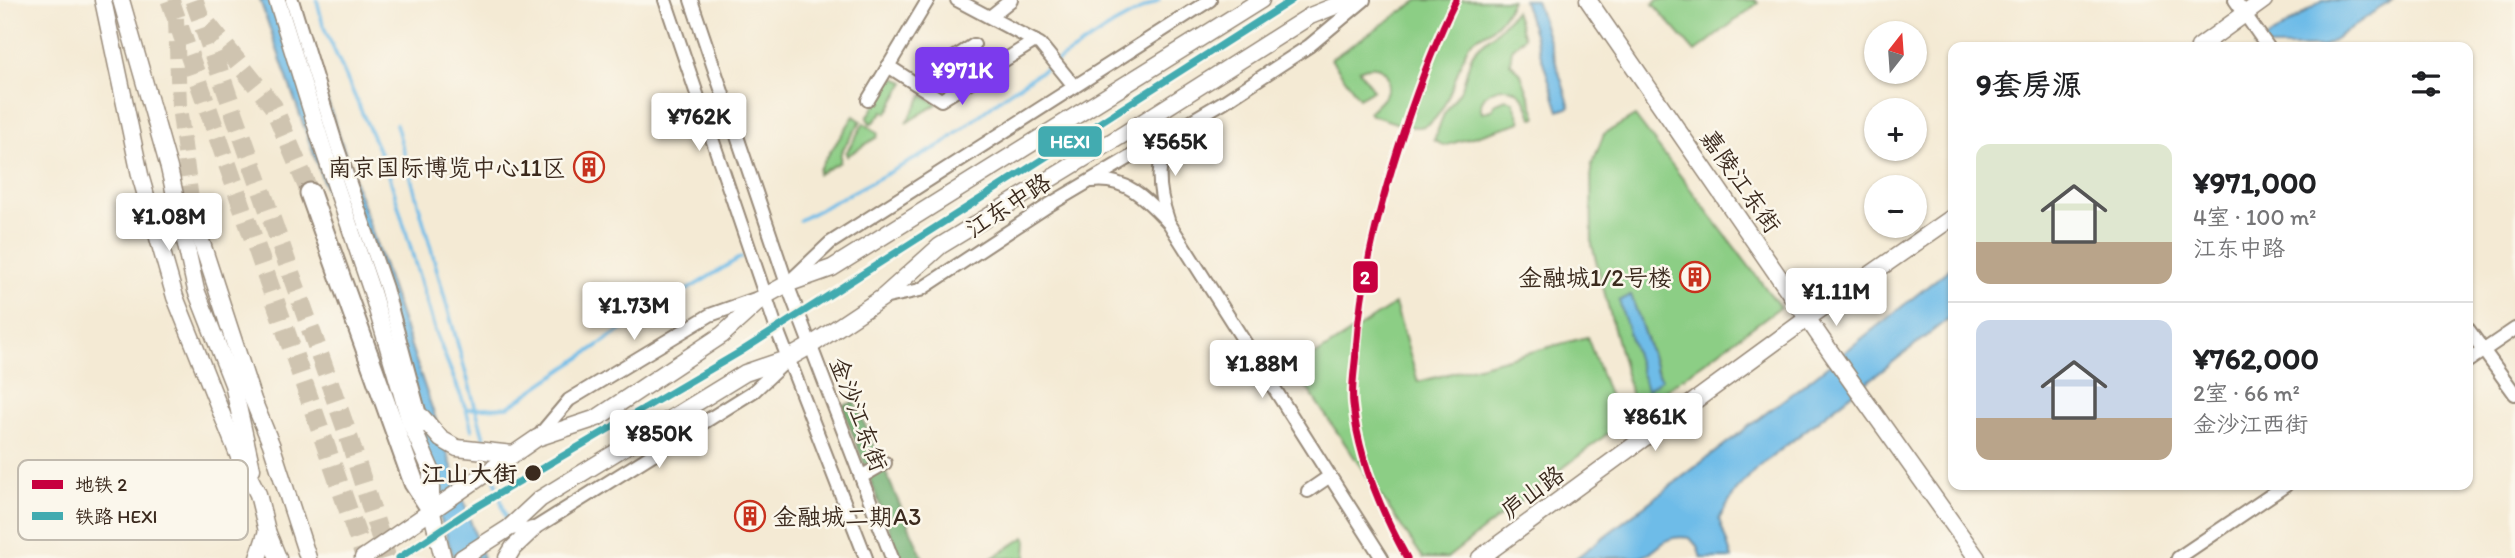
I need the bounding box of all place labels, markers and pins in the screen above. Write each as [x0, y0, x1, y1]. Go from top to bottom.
pin: ¥971K [913, 48, 1011, 107]
pin: ¥762K [650, 94, 748, 153]
pin: ¥565K [1126, 118, 1224, 178]
building icon: 南京国际博览中心11区 [572, 150, 606, 184]
place label: 南京国际博览中心11区 [328, 153, 566, 182]
pin: ¥1.08M [112, 194, 226, 253]
building icon: 金融城1/2号楼 [1678, 260, 1712, 294]
place label: 金融城1/2号楼 [1518, 263, 1672, 292]
pin: ¥1.11M [1779, 268, 1893, 328]
pin: ¥1.73M [577, 282, 691, 342]
pin: ¥1.88M [1205, 340, 1319, 400]
pin: ¥861K [1606, 393, 1704, 453]
pin: ¥850K [610, 410, 708, 470]
place label: 江山大街 [421, 459, 517, 488]
marker: 江山大街 [523, 463, 543, 483]
building icon: 金融城二期A3 [733, 499, 767, 533]
place label: 金融城二期A3 [773, 502, 921, 531]

